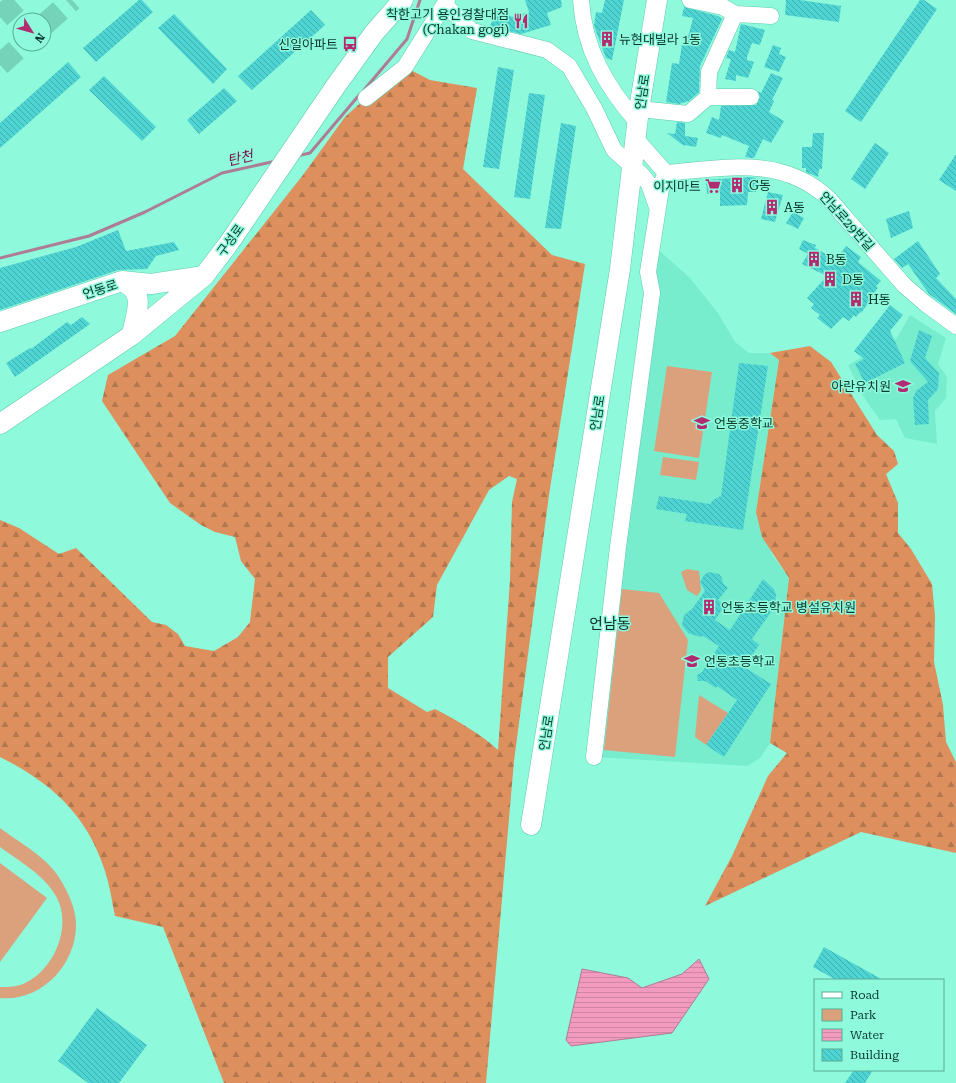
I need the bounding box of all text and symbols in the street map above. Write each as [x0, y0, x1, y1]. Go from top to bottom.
place label: 착한고기 용인경찰대점 (Chakan gogi) [386, 7, 509, 37]
north arrow [12, 12, 52, 52]
restaurant icon: 착한고기 용인경찰대점 (Chakan gogi) [512, 12, 530, 30]
text: N [32, 30, 47, 45]
building icon: 뉴현대빌라 1동 [598, 30, 616, 48]
place label: 뉴현대빌라 1동 [619, 32, 701, 47]
bus stop icon: 신일아파트 [341, 35, 359, 53]
place label: 신일아파트 [278, 37, 338, 52]
street label: 언남로 [632, 73, 653, 111]
water label: 탄천 [226, 147, 255, 169]
building icon: G동 [728, 176, 746, 194]
supermarket icon: 이지마트 [704, 177, 722, 195]
place label: G동 [749, 178, 771, 193]
place label: 이지마트 [653, 179, 701, 194]
street label: 언남로29번길 [816, 189, 877, 254]
building icon: A동 [763, 198, 781, 216]
place label: A동 [784, 200, 805, 215]
street label: 구성로 [214, 221, 247, 259]
building icon: B동 [805, 250, 823, 268]
place label: B동 [826, 252, 847, 267]
building icon: D동 [821, 270, 839, 288]
place label: D동 [842, 272, 864, 287]
street label: 언동로 [81, 277, 120, 302]
building icon: H동 [847, 290, 865, 308]
place label: H동 [868, 292, 891, 307]
school or university icon: 아란유치원 [894, 377, 912, 395]
place label: 아란유치원 [831, 379, 891, 394]
street label: 언남로 [587, 394, 608, 432]
school or university icon: 언동중학교 [693, 414, 711, 432]
place label: 언동중학교 [714, 416, 774, 431]
building icon: 언동초등학교 병설유치원 [700, 598, 718, 616]
place label: 언동초등학교 병설유치원 [721, 600, 856, 615]
district label: 언남동 [589, 615, 631, 633]
school or university icon: 언동초등학교 [683, 652, 701, 670]
place label: 언동초등학교 [704, 654, 776, 669]
street label: 언남로 [536, 714, 557, 752]
legend [814, 979, 944, 1071]
text: Road [850, 988, 880, 1002]
text: Park [850, 1008, 877, 1022]
text: Water [850, 1028, 884, 1042]
text: Building [850, 1048, 899, 1062]

